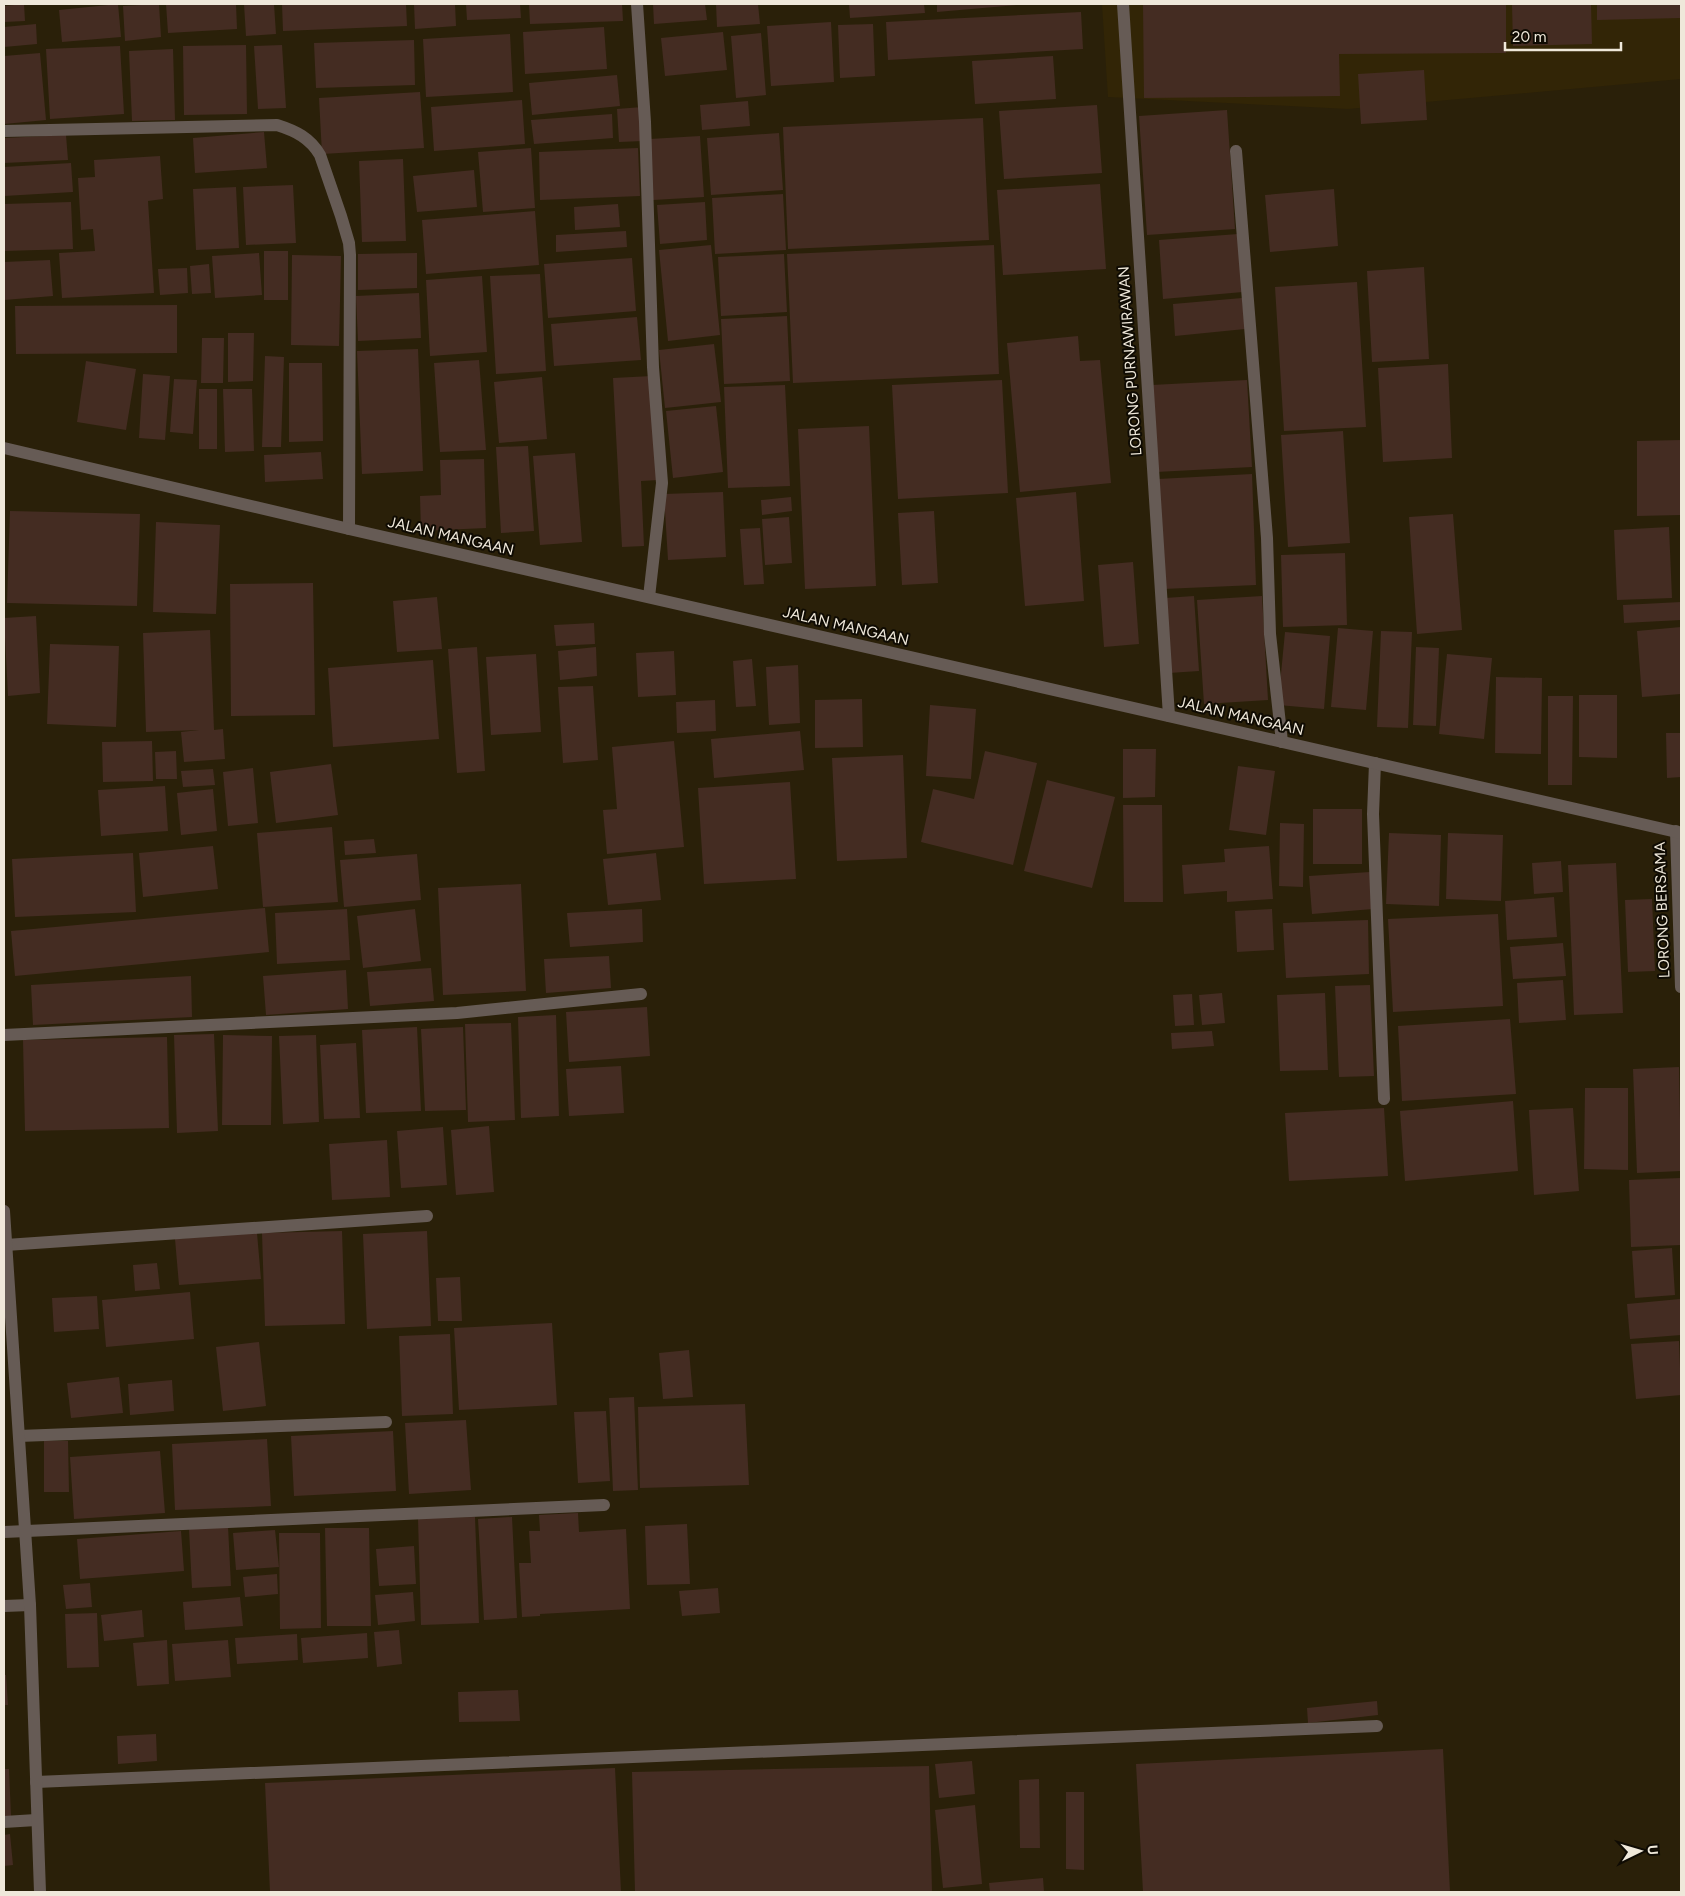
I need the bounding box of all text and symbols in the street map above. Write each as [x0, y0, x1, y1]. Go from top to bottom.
scale bar [1505, 20, 1621, 52]
text: 20 m [1512, 28, 1546, 46]
street label: LORONG PURNAWIRAWAN [1114, 266, 1146, 456]
street label: JALAN MANGAAN [386, 513, 516, 559]
street label: JALAN MANGAAN [781, 603, 911, 649]
street label: JALAN MANGAAN [1176, 693, 1306, 739]
street label: LORONG BERSAMA [1651, 841, 1673, 979]
north arrow [1615, 1826, 1665, 1876]
text: U [1644, 1844, 1661, 1856]

